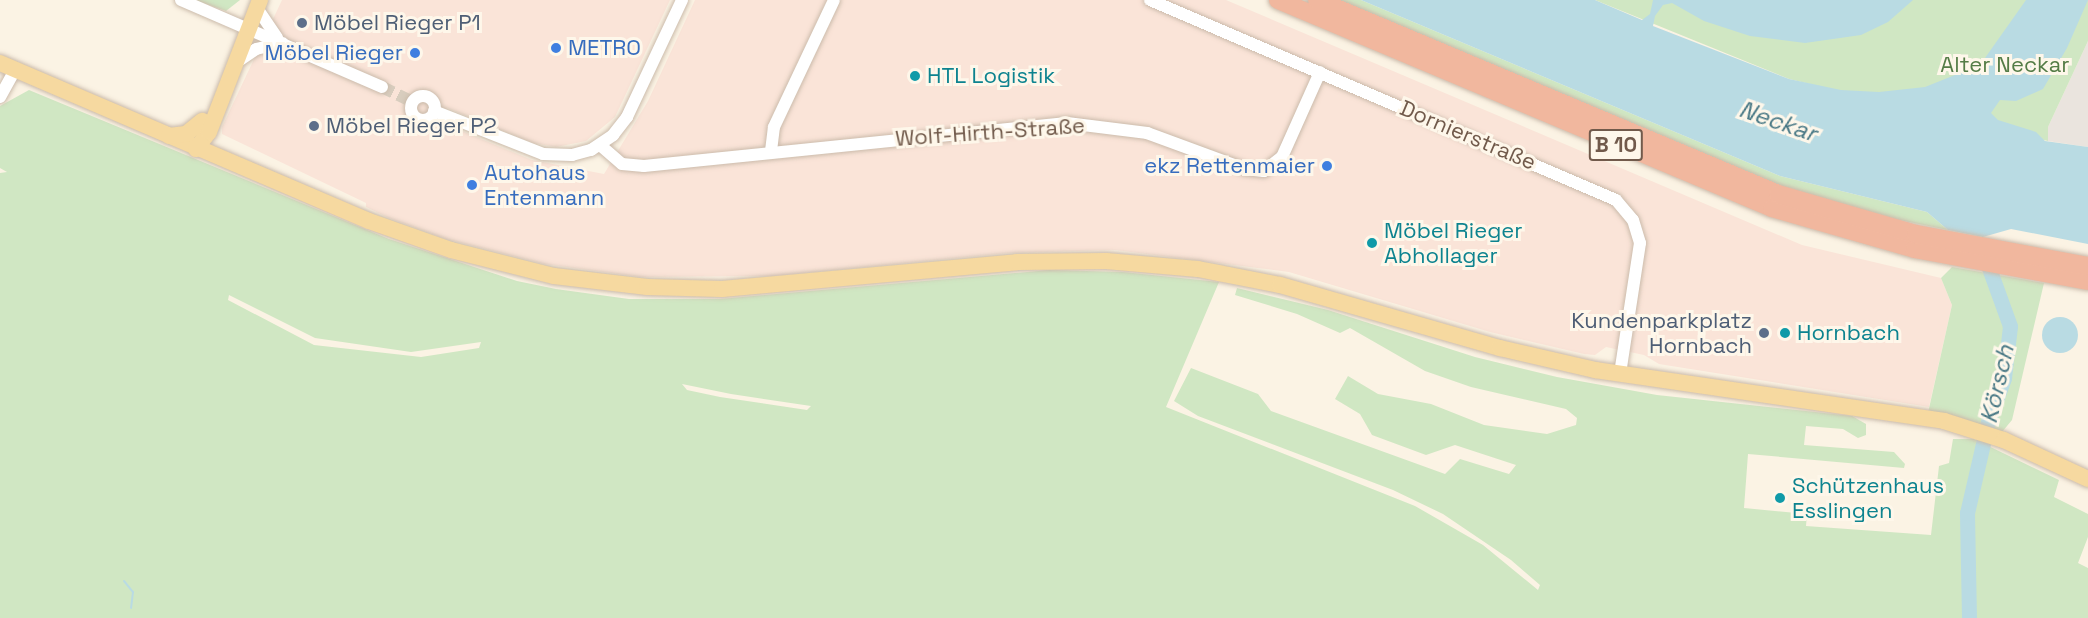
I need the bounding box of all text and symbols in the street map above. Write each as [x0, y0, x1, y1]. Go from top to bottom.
place label: Möbel Rieger P1 [314, 10, 481, 36]
marker: Möbel Rieger P1 [295, 16, 309, 30]
place label: METRO [568, 35, 641, 61]
place label: Möbel Rieger [264, 40, 403, 66]
marker: METRO [549, 41, 563, 55]
marker: Möbel Rieger [408, 46, 422, 60]
park label: Alter Neckar [1940, 52, 2070, 78]
place label: HTL Logistik [927, 63, 1056, 89]
marker: HTL Logistik [908, 69, 922, 83]
street label: Dornierstraße [1396, 94, 1540, 176]
water label: Neckar [1735, 94, 1821, 148]
street label: Wolf-Hirth-Straße [894, 112, 1086, 152]
place label: Möbel Rieger P2 [326, 113, 497, 139]
marker: Möbel Rieger P2 [307, 119, 321, 133]
road number: B 10 [1588, 127, 1644, 163]
place label: ekz Rettenmaier [1144, 153, 1315, 179]
place label: Autohaus Entenmann [484, 159, 604, 210]
marker: ekz Rettenmaier [1320, 159, 1334, 173]
marker: Autohaus Entenmann [465, 178, 479, 192]
place label: Möbel Rieger Abhollager [1384, 217, 1523, 268]
marker: Möbel Rieger Abhollager [1365, 236, 1379, 250]
place label: Kundenparkplatz Hornbach [1571, 307, 1752, 358]
place label: Hornbach [1797, 320, 1900, 346]
marker: Kundenparkplatz Hornbach [1757, 326, 1771, 340]
marker: Hornbach [1778, 326, 1792, 340]
water label: Körsch [1974, 342, 2020, 426]
place label: Schützenhaus Esslingen [1792, 472, 1944, 524]
marker: Schützenhaus Esslingen [1773, 491, 1787, 505]

